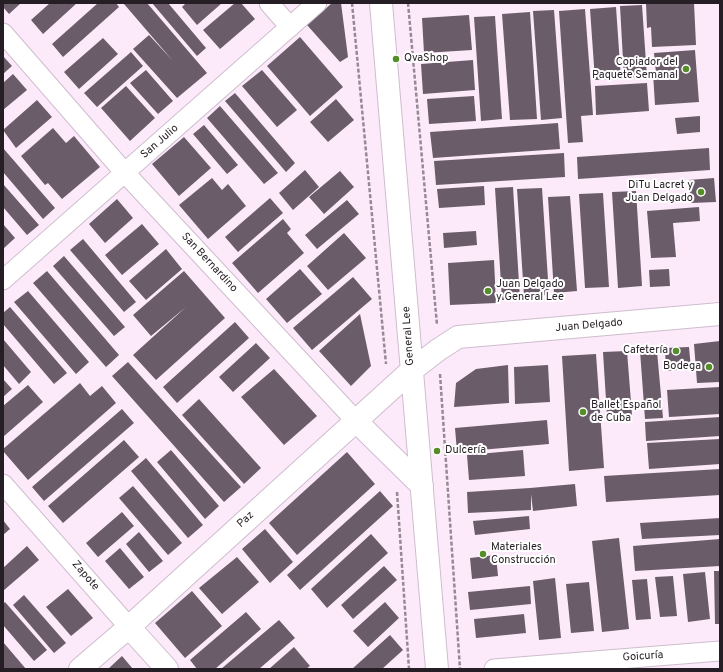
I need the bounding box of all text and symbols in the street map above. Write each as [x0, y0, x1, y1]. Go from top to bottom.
place label: QvaShop [404, 52, 448, 66]
marker: QvaShop [391, 54, 401, 64]
place label: Copiador del Paquete Semanal [592, 56, 678, 82]
marker: Copiador del Paquete Semanal [681, 64, 691, 74]
street label: San Julio [139, 122, 181, 162]
place label: DiTu Lacret y Juan Delgado [625, 179, 693, 205]
marker: DiTu Lacret y Juan Delgado [696, 187, 706, 197]
street label: San Bernardino [178, 231, 240, 295]
place label: Juan Delgado y General Lee [496, 278, 564, 304]
marker: Juan Delgado y General Lee [483, 286, 493, 296]
street label: General Lee [400, 306, 418, 366]
street label: Juan Delgado [555, 316, 623, 336]
place label: Cafetería [623, 344, 668, 358]
marker: Cafetería [671, 346, 681, 356]
place label: Bodega [663, 360, 701, 374]
marker: Bodega [704, 362, 714, 372]
place label: Ballet Español de Cuba [591, 399, 661, 425]
marker: Ballet Español de Cuba [578, 407, 588, 417]
place label: Dulcería [445, 444, 486, 458]
marker: Dulcería [432, 446, 442, 456]
street label: Paz [235, 509, 257, 531]
place label: Materiales Construcción [491, 541, 556, 567]
marker: Materiales Construcción [478, 549, 488, 559]
street label: Zapote [68, 558, 102, 594]
street label: Goicuría [622, 649, 664, 665]

